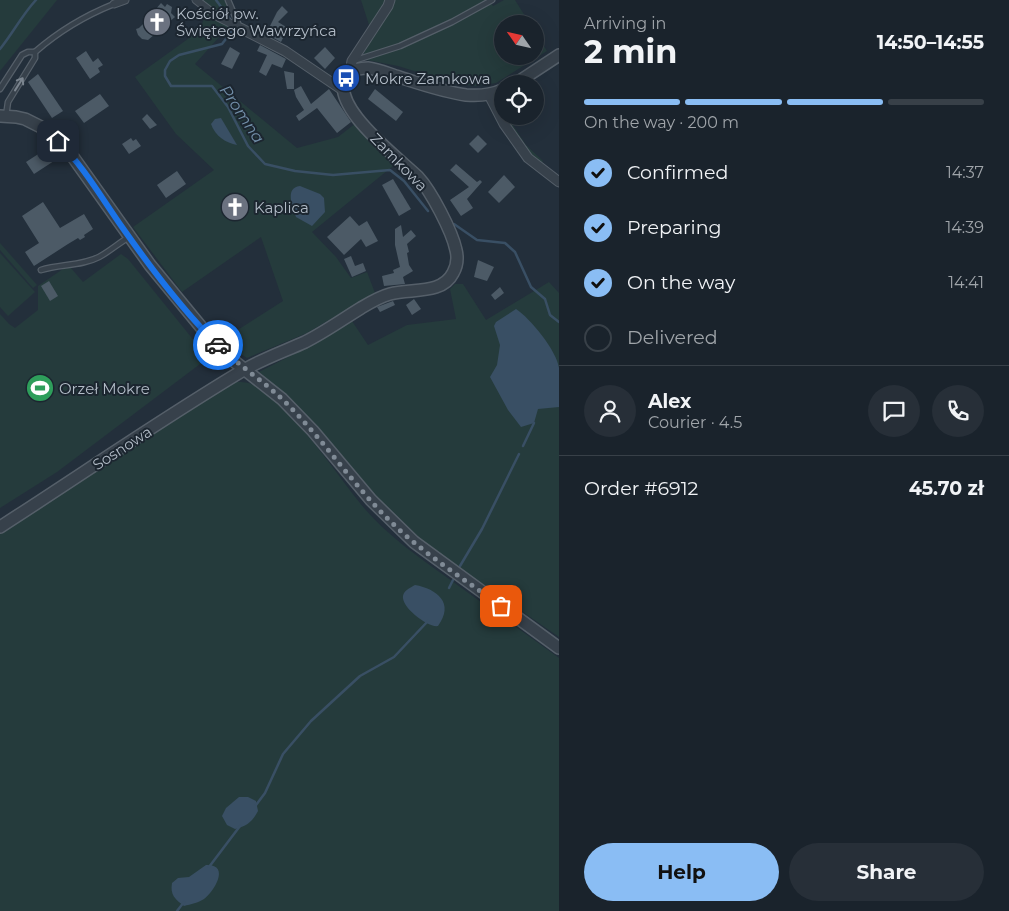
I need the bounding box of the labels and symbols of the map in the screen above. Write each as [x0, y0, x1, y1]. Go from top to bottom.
place label: Kościół pw. Świętego Wawrzyńca [176, 4, 337, 40]
church icon: Kościół pw. Świętego Wawrzyńca [142, 7, 172, 37]
north arrow [494, 15, 544, 65]
bus stop icon: Mokre Zamkowa [331, 63, 361, 93]
place label: Mokre Zamkowa [365, 69, 491, 88]
one-way arrow [15, 77, 25, 91]
water label: Promna [216, 81, 268, 147]
pin [37, 120, 79, 162]
street label: Zamkowa [366, 129, 432, 195]
church icon: Kaplica [220, 192, 250, 222]
place label: Kaplica [254, 198, 309, 217]
courier [193, 320, 243, 370]
sports icon: Orzeł Mokre [25, 373, 55, 403]
place label: Orzeł Mokre [59, 379, 150, 398]
street label: Sosnowa [89, 422, 155, 474]
pin [480, 585, 522, 627]

